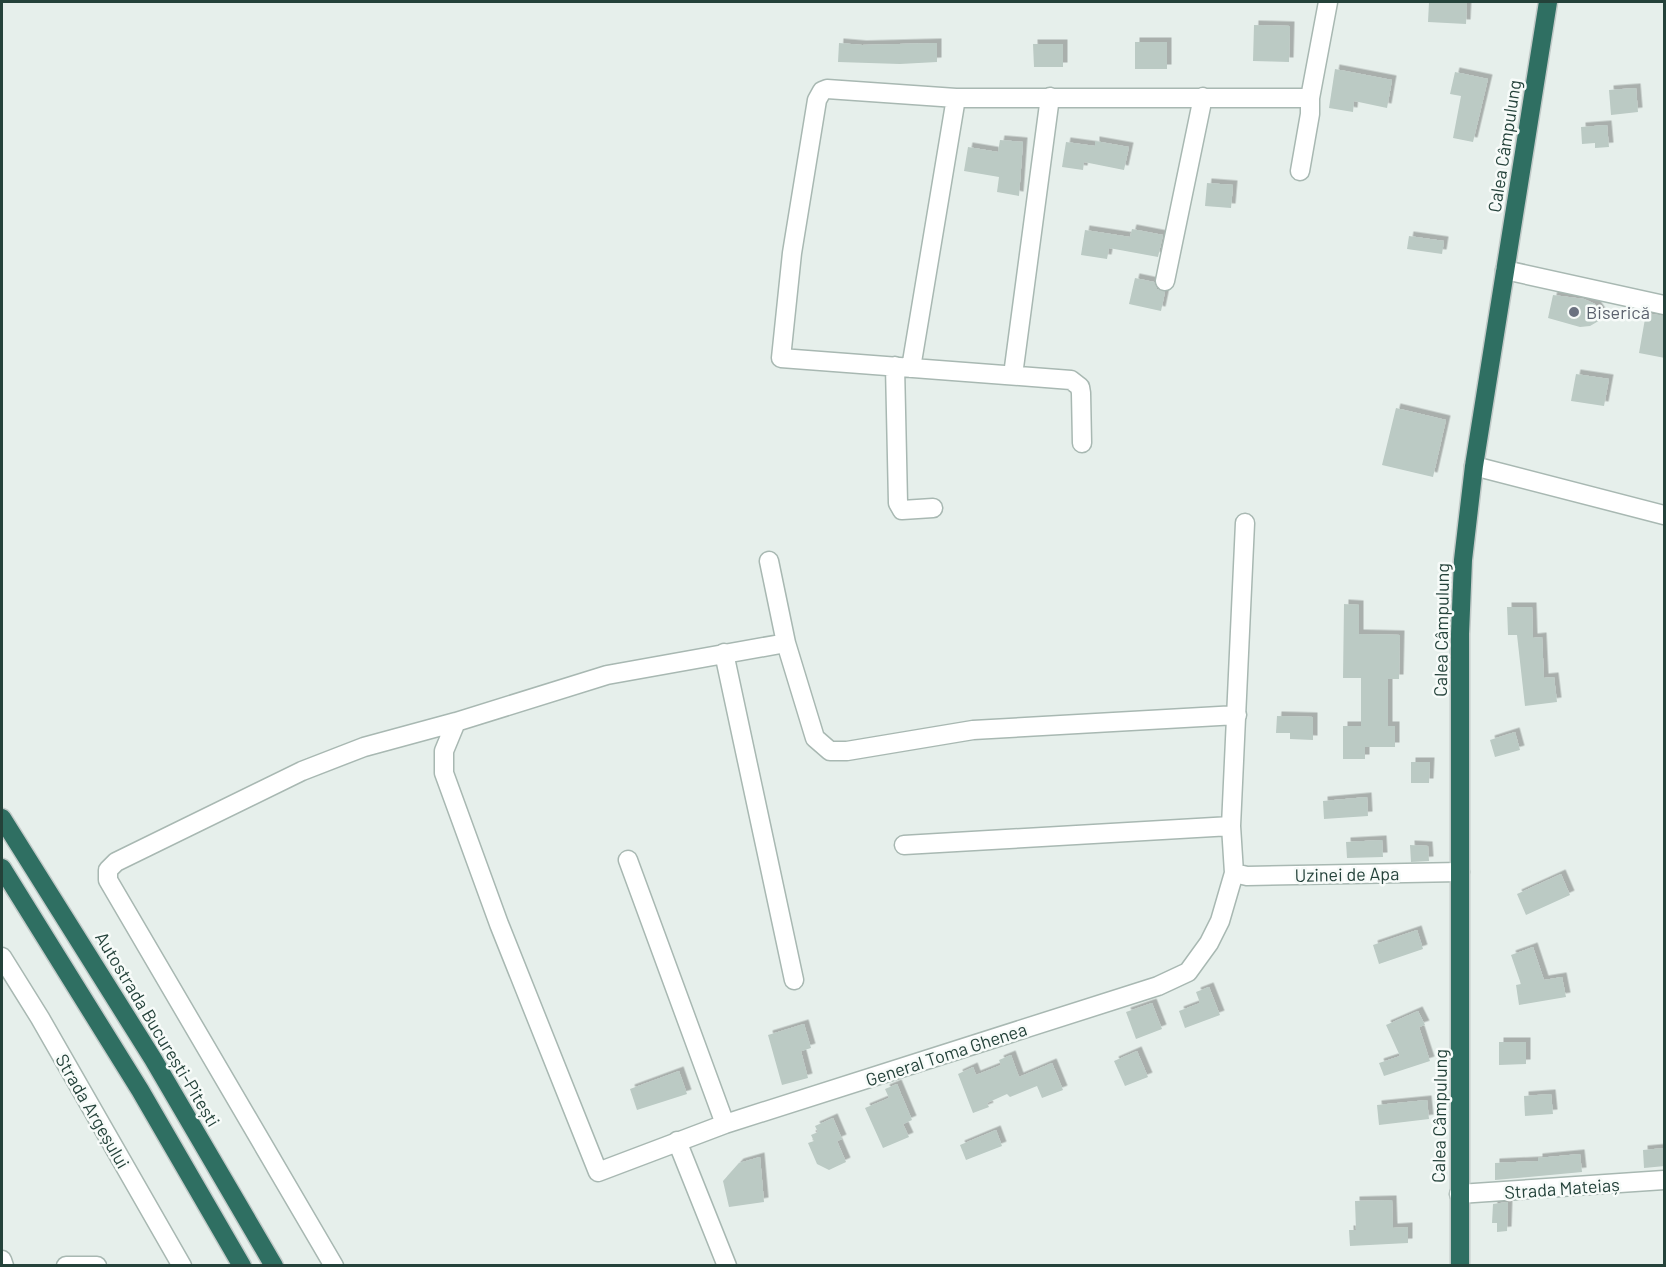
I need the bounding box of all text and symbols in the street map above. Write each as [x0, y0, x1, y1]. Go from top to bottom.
street label: Calea Câmpulung [1483, 78, 1525, 214]
place label: Biserică [1586, 301, 1650, 323]
marker: Biserică [1567, 305, 1581, 319]
street label: Calea Câmpulung [1429, 563, 1453, 697]
street label: Uzinei de Apa [1294, 862, 1400, 886]
street label: Autostrada București-Pitești [91, 928, 225, 1130]
street label: General Toma Ghenea [863, 1018, 1029, 1090]
street label: Calea Câmpulung [1427, 1049, 1451, 1183]
street label: Strada Argeșului [51, 1050, 135, 1172]
street label: Strada Mateiaș [1503, 1173, 1621, 1203]

